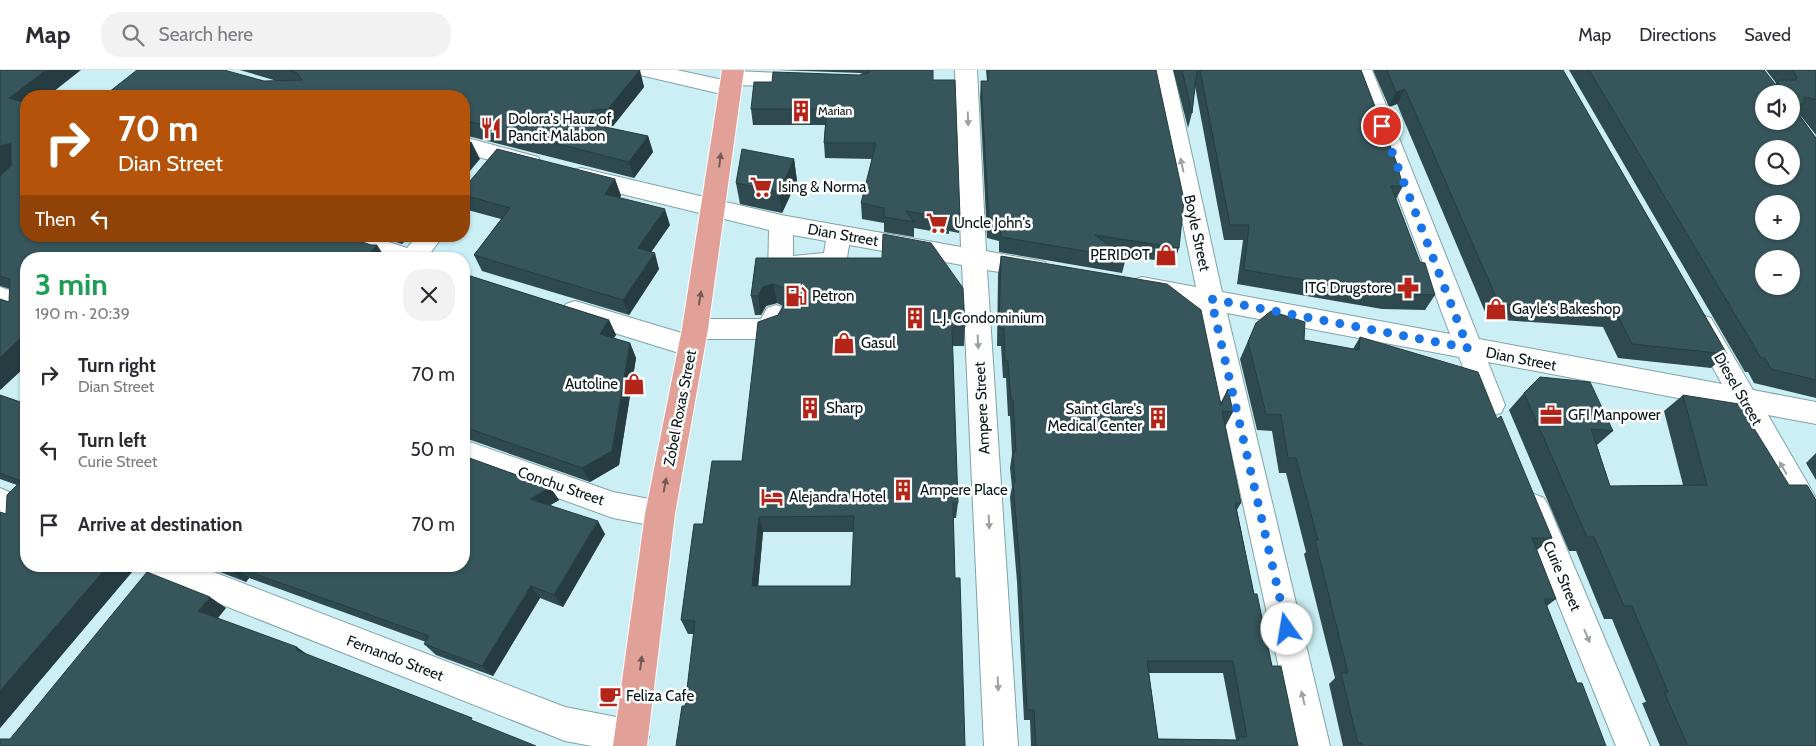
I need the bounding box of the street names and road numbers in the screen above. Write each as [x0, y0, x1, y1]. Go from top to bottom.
street label: Boyle Street [1180, 193, 1214, 273]
street label: Dian Street [806, 220, 880, 250]
street label: Dian Street [1484, 343, 1558, 375]
street label: Zobel Roxas Street [660, 348, 700, 468]
street label: Diesel Street [1710, 349, 1766, 429]
street label: Ampere Street [971, 361, 993, 455]
street label: Conchu Street [515, 463, 607, 509]
street label: Curie Street [1539, 538, 1585, 614]
street label: Fernando Street [344, 631, 446, 685]

